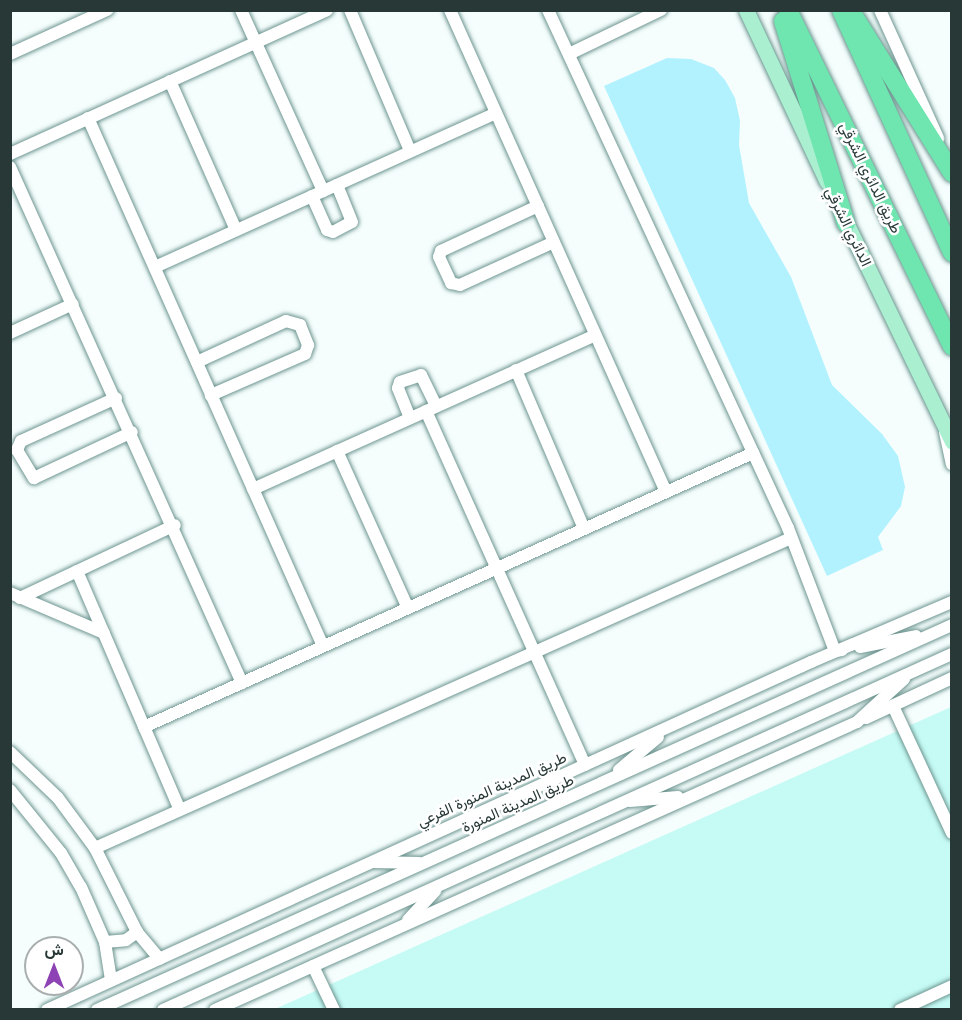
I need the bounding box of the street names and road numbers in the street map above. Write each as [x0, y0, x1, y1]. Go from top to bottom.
street label: طريق الدائري الشرقي [835, 119, 905, 237]
street label: الدائري الشرقي [821, 184, 875, 270]
street label: طريق المدينة المنورة الفرعي [414, 749, 570, 831]
street label: طريق المدينة المنورة [459, 771, 577, 837]

